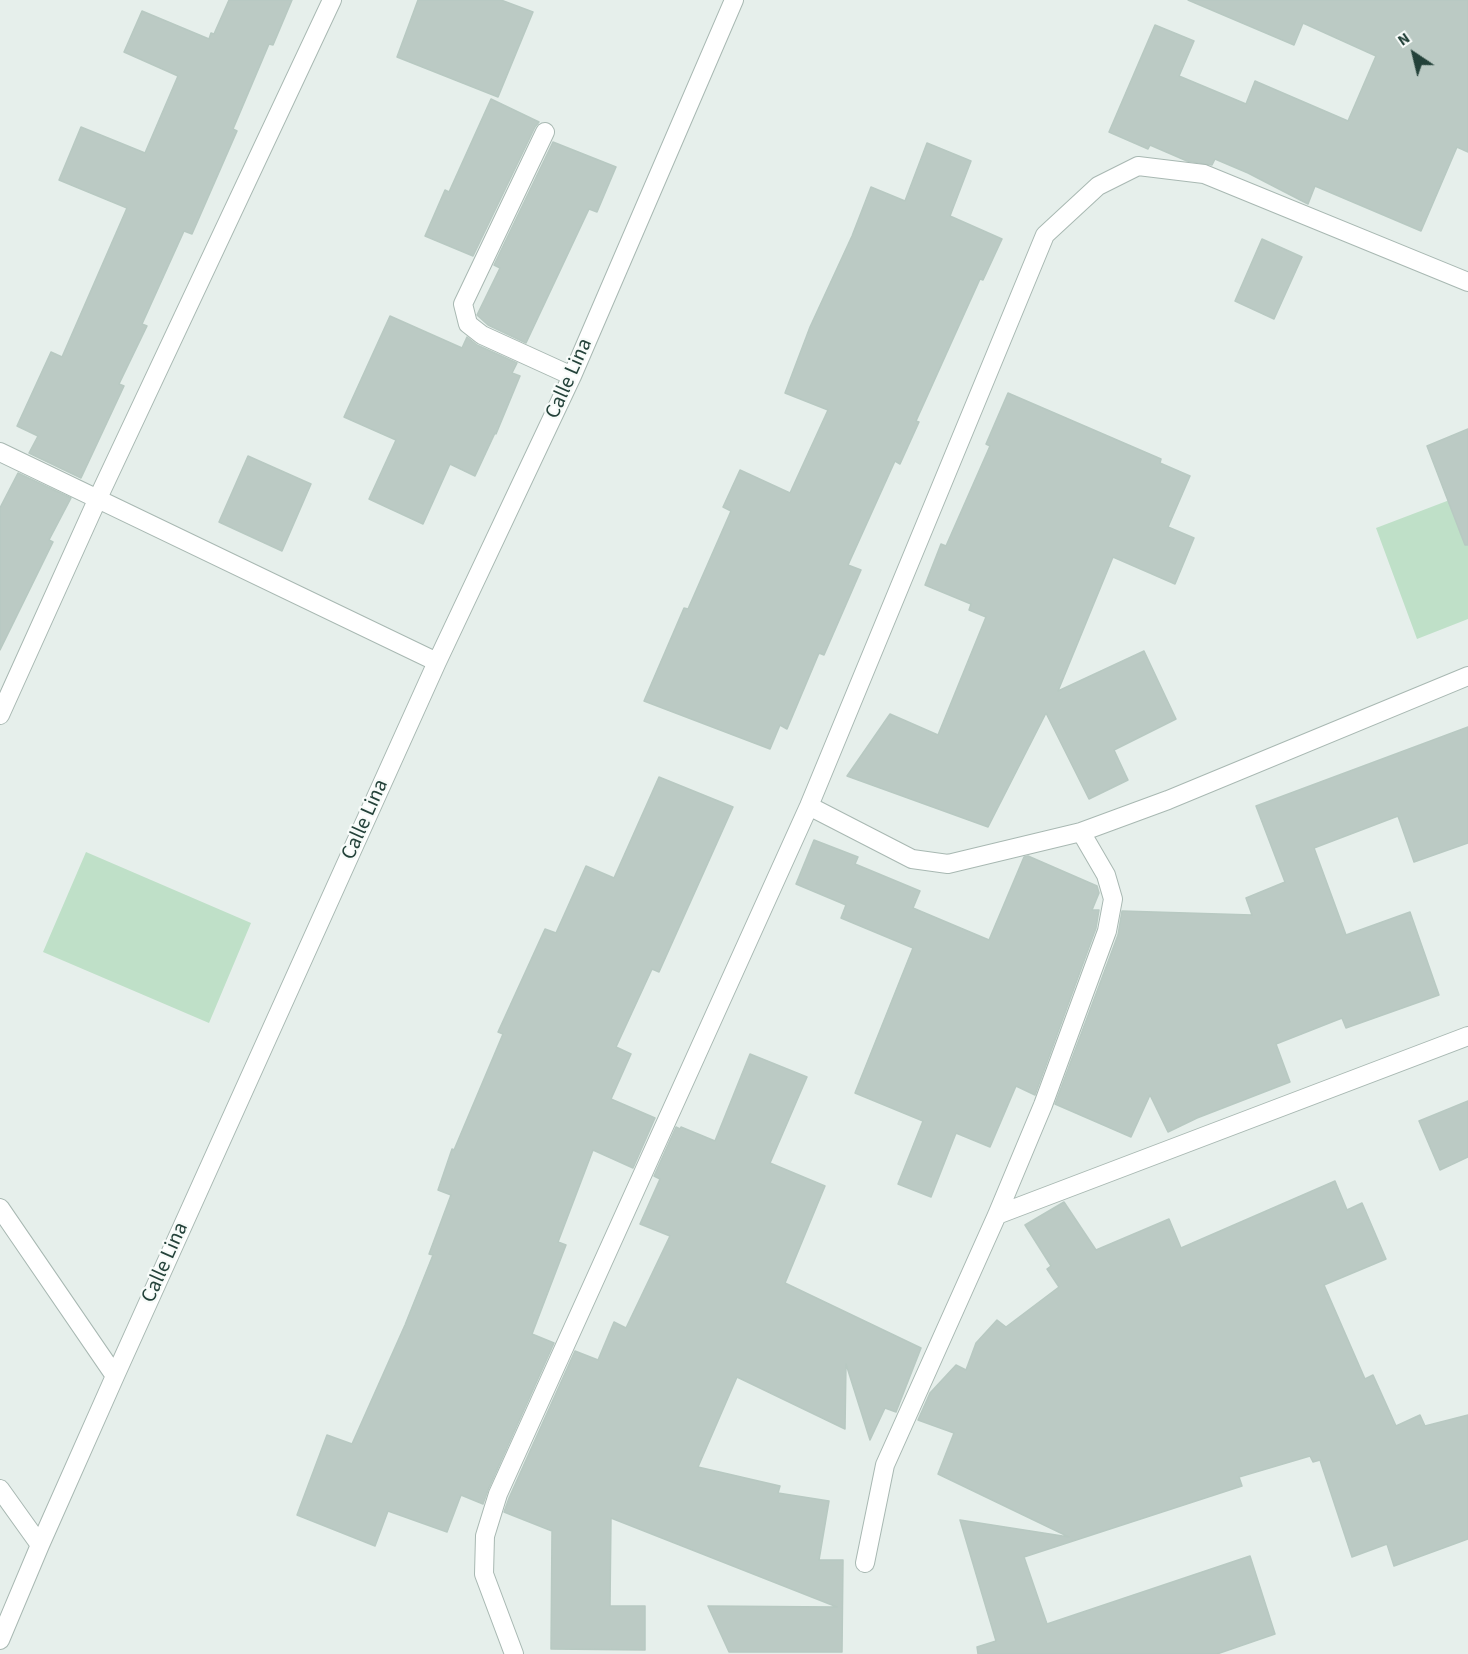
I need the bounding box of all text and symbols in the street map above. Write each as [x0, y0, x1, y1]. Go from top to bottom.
north arrow [1384, 24, 1444, 84]
text: N [1393, 27, 1414, 51]
street label: Calle Lina [541, 335, 599, 423]
street label: Calle Lina [337, 776, 395, 864]
street label: Calle Lina [137, 1219, 195, 1307]

